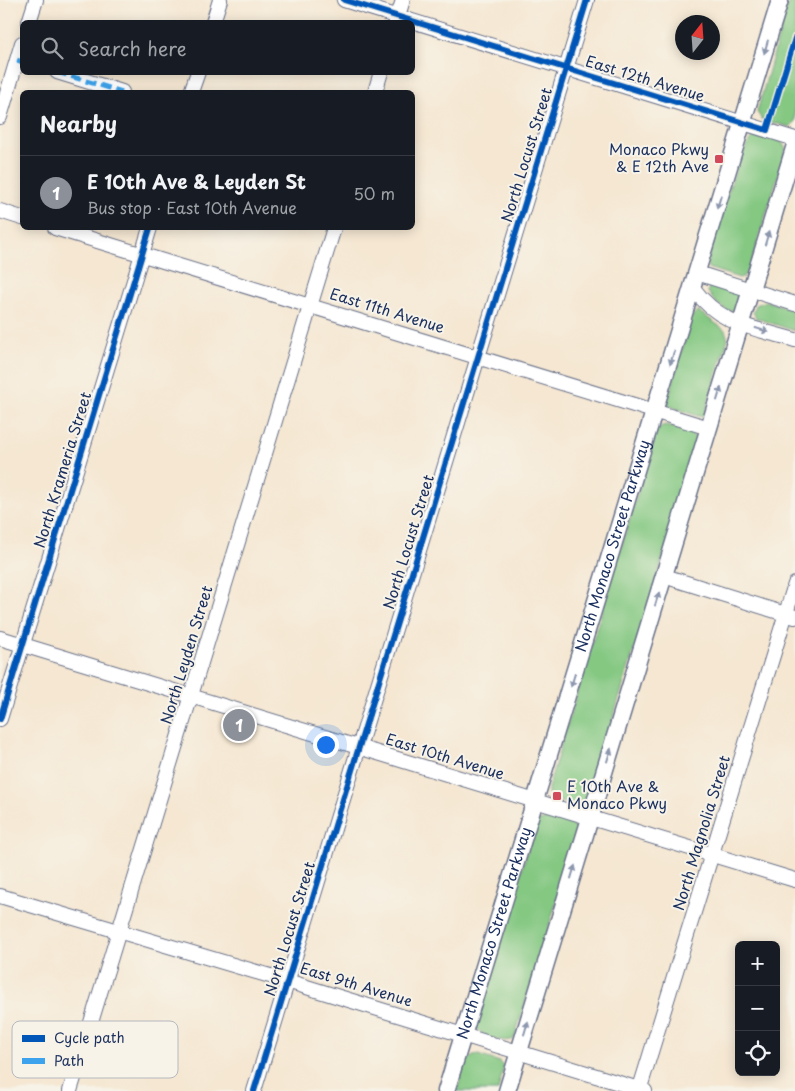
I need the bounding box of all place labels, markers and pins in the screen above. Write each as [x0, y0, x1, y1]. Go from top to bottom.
place label: Monaco Pkwy & E 12th Ave [609, 137, 709, 177]
marker: Monaco Pkwy & E 12th Ave [713, 153, 725, 165]
pin: 1 [223, 706, 255, 744]
place label: E 10th Ave & Monaco Pkwy [567, 774, 667, 814]
marker: E 10th Ave & Monaco Pkwy [551, 790, 563, 802]

